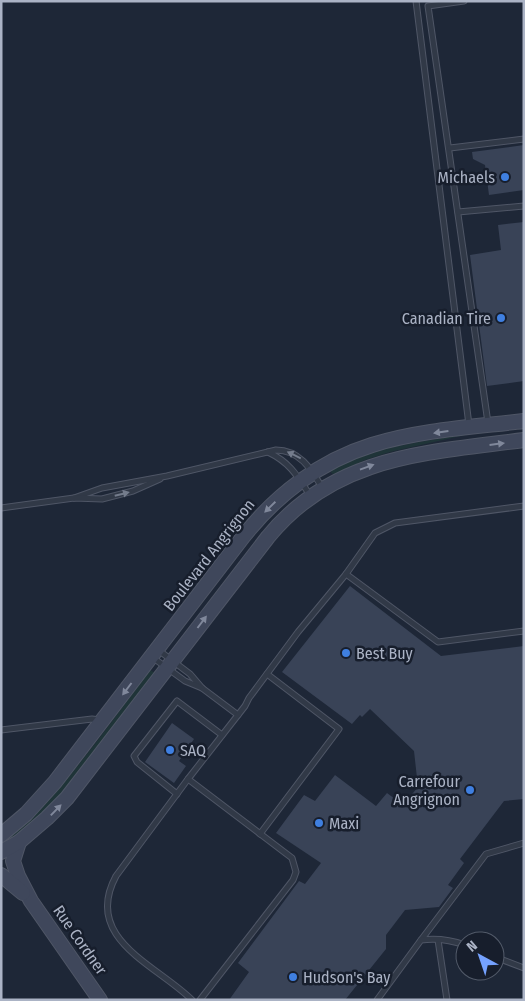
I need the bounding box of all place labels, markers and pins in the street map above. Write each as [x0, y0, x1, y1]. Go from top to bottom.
place label: Michaels [438, 168, 495, 187]
marker: Michaels [499, 171, 511, 183]
place label: Canadian Tire [402, 309, 491, 328]
marker: Canadian Tire [495, 312, 507, 324]
place label: Best Buy [356, 644, 414, 663]
marker: Best Buy [340, 647, 352, 659]
place label: SAQ [180, 741, 206, 760]
marker: SAQ [164, 744, 176, 756]
place label: Carrefour Angrignon [393, 772, 460, 809]
marker: Carrefour Angrignon [464, 784, 476, 796]
place label: Maxi [329, 814, 359, 833]
marker: Maxi [313, 817, 325, 829]
place label: Hudson's Bay [303, 968, 391, 987]
marker: Hudson's Bay [287, 971, 299, 983]

